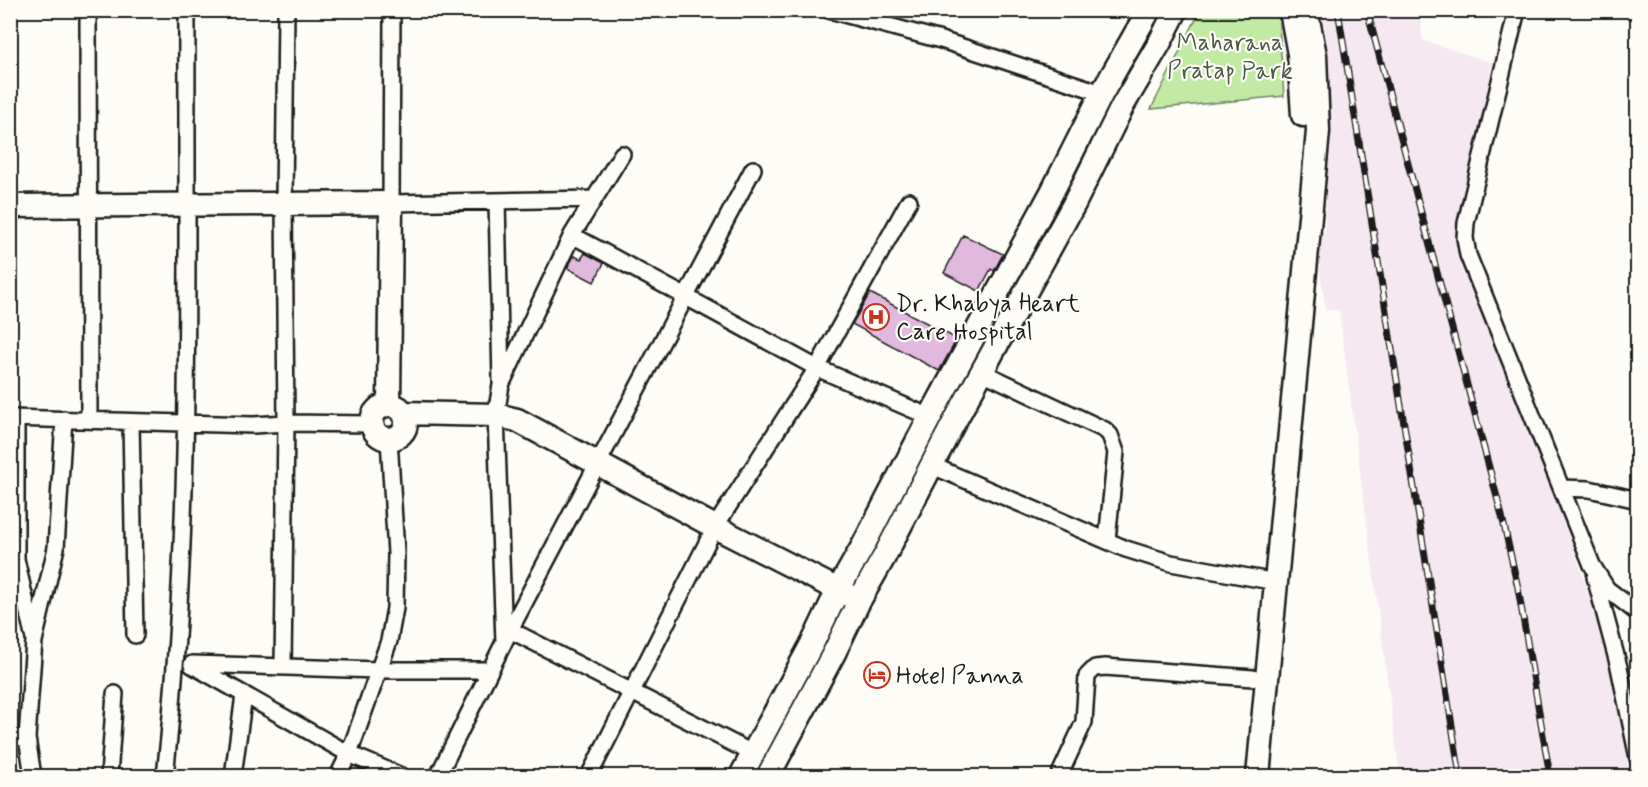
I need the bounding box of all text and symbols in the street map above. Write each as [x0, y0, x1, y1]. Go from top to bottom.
park label: Maharana Pratap Park [1167, 28, 1293, 87]
place label: Dr. Khabya Heart Care Hospital [896, 289, 1080, 348]
hospital icon: Dr. Khabya Heart Care Hospital [861, 302, 891, 332]
hotel icon: Hotel Panna [862, 660, 892, 690]
place label: Hotel Panna [896, 661, 1024, 692]

